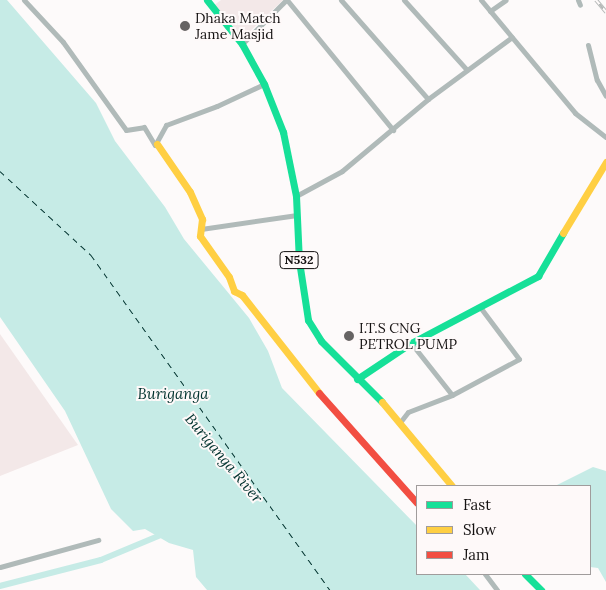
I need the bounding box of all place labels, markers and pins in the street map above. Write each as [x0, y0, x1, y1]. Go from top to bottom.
place label: Dhaka Match Jame Masjid [195, 10, 281, 42]
marker: Dhaka Match Jame Masjid [179, 20, 191, 32]
place label: I.T.S CNG PETROL PUMP [359, 320, 457, 352]
marker: I.T.S CNG PETROL PUMP [343, 330, 355, 342]

